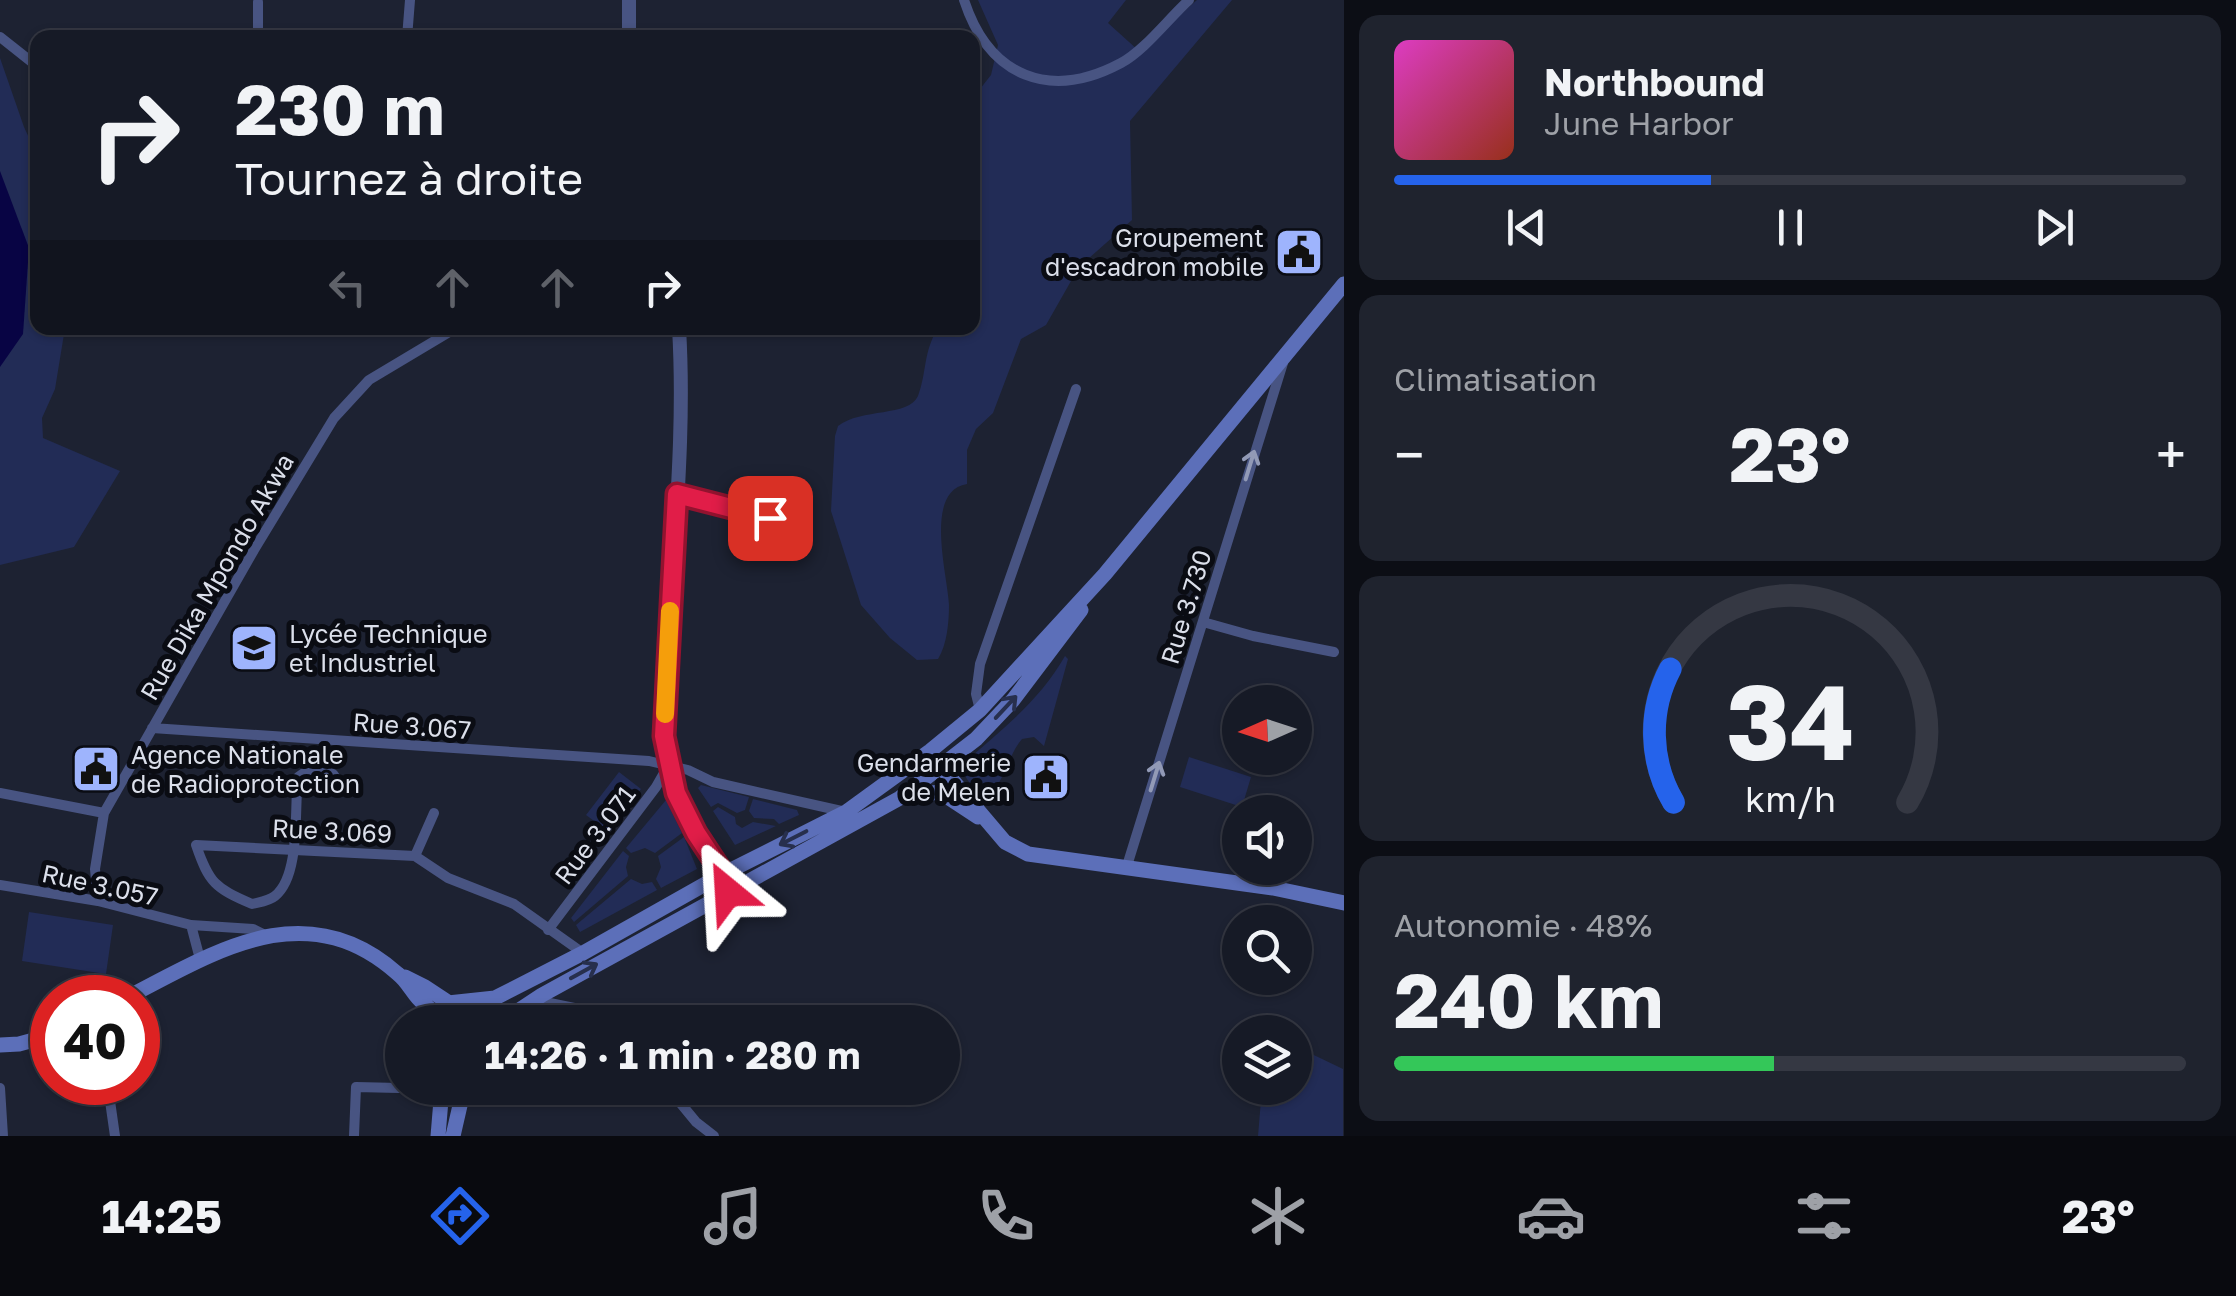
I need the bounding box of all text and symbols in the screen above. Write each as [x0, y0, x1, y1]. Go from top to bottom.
text: Northbound [1544, 59, 1765, 104]
text: 230 m [235, 66, 445, 150]
icon: right [70, 70, 200, 200]
text: June Harbor [1544, 104, 1734, 142]
text: Tournez à droite [235, 151, 583, 205]
icon: previous [1499, 200, 1554, 255]
icon: pause [1763, 200, 1818, 255]
icon: next [2027, 200, 2082, 255]
place label: Groupement d'escadron mobile [1045, 222, 1264, 282]
public building icon: Groupement d'escadron mobile [1273, 226, 1325, 278]
icon: left [320, 260, 375, 315]
icon: ahead [425, 260, 480, 315]
icon: ahead [530, 260, 585, 315]
icon: right [635, 260, 690, 315]
text: Climatisation [1394, 360, 1597, 398]
text: 23° [1730, 408, 1850, 499]
text: − [1394, 421, 1424, 487]
text: + [2156, 421, 2186, 487]
street label: Rue Dika Mpondo Akwa [133, 448, 300, 706]
one-way arrow [1242, 449, 1260, 481]
pin [728, 476, 813, 561]
icon: arrive [743, 491, 798, 546]
street label: Rue 3.730 [1153, 546, 1218, 668]
place label: Lycée Technique et Industriel [289, 618, 487, 678]
school or university icon: Lycée Technique et Industriel [228, 622, 280, 674]
text: 34 [1726, 658, 1854, 783]
north arrow [1222, 685, 1312, 775]
map controls [1222, 685, 1312, 1105]
one-way arrow [994, 696, 1018, 720]
street label: Rue 3.067 [352, 706, 472, 745]
place label: Agence Nationale de Radioprotection [131, 739, 360, 799]
public building icon: Agence Nationale de Radioprotection [70, 743, 122, 795]
place label: Gendarmerie de Melen [857, 747, 1011, 807]
public building icon: Gendarmerie de Melen [1020, 751, 1072, 803]
one-way arrow [1148, 760, 1166, 792]
text: km/h [1745, 777, 1835, 820]
street label: Rue 3.071 [547, 779, 642, 890]
button: sound [1222, 795, 1312, 885]
street label: Rue 3.069 [271, 812, 393, 849]
one-way arrow [778, 829, 808, 848]
position arrow [676, 840, 780, 944]
street label: Rue 3.057 [39, 857, 161, 912]
button: search [1222, 905, 1312, 995]
text: Autonomie · 48% [1394, 906, 1652, 944]
text: 240 km [1394, 954, 1663, 1045]
one-way arrow [569, 961, 598, 981]
speed limit sign: 40 [30, 975, 160, 1105]
button: layers [1222, 1015, 1312, 1105]
text: 14:26 · 1 min · 280 m [485, 1032, 860, 1077]
icon: directions [425, 1181, 495, 1251]
icon: music [698, 1181, 768, 1251]
icon: phone [971, 1181, 1041, 1251]
icon: climate [1243, 1181, 1313, 1251]
icon: car [1516, 1181, 1586, 1251]
icon: filters [1789, 1181, 1859, 1251]
text: 14:25 [101, 1189, 222, 1243]
text: 23° [2062, 1189, 2135, 1243]

